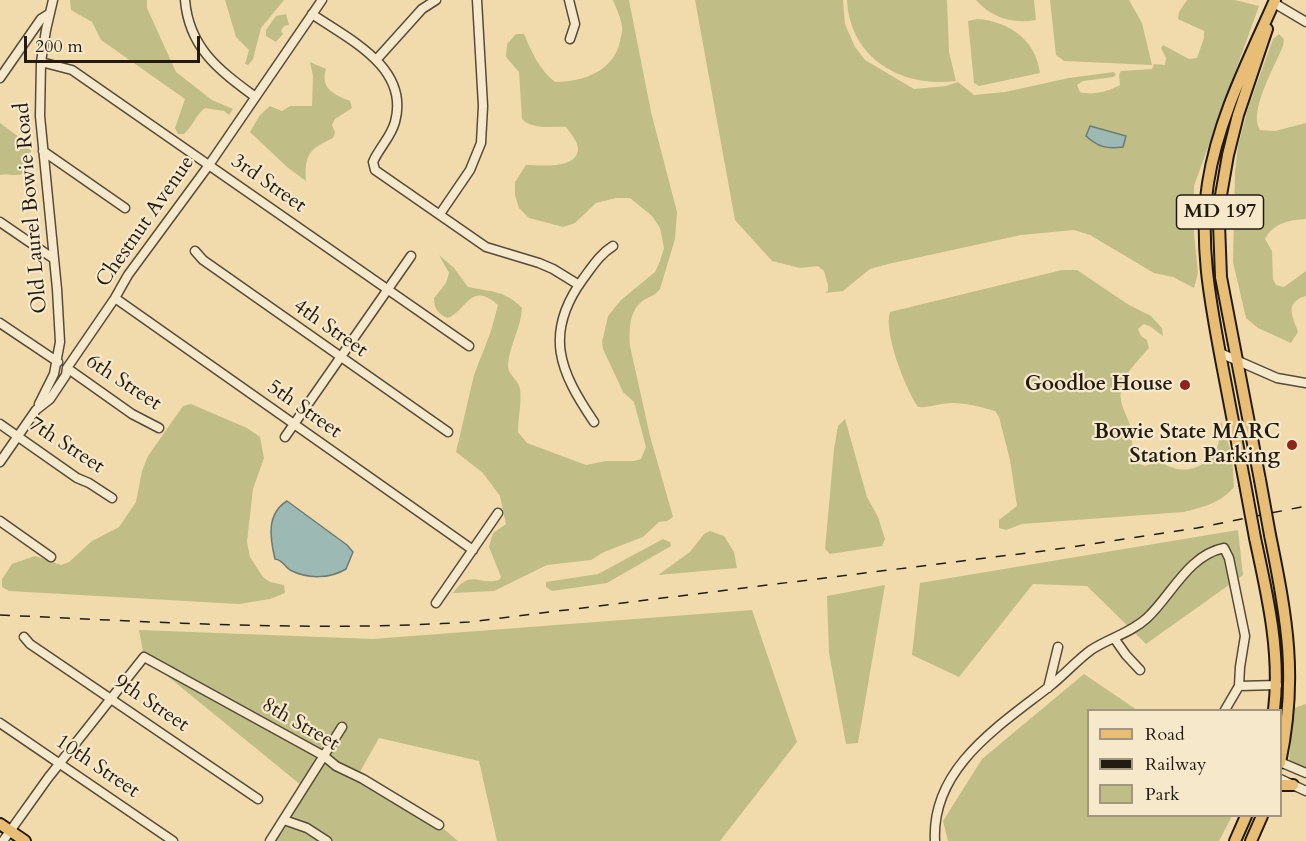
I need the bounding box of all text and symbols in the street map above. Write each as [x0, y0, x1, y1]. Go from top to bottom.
scale bar [27, 24, 202, 62]
text: 200 m [35, 34, 83, 59]
street label: Old Laurel Bowie Road [10, 102, 54, 314]
street label: 3rd Street [226, 149, 310, 219]
street label: Chestnut Avenue [91, 151, 201, 293]
road number: MD 197 [1176, 195, 1264, 229]
street label: 4th Street [288, 294, 372, 364]
street label: 6th Street [80, 349, 166, 417]
place label: Goodloe House [1025, 372, 1173, 398]
street label: 5th Street [262, 375, 346, 445]
marker: Goodloe House [1178, 378, 1192, 392]
street label: 7th Street [23, 412, 109, 480]
place label: Bowie State MARC Station Parking [1094, 420, 1280, 470]
marker: Bowie State MARC Station Parking [1285, 438, 1299, 452]
street label: 9th Street [109, 670, 193, 738]
street label: 8th Street [257, 693, 343, 757]
legend [1087, 709, 1282, 817]
text: Road [1145, 722, 1185, 747]
street label: 10th Street [50, 730, 144, 804]
text: Railway [1145, 752, 1207, 777]
text: Park [1145, 782, 1180, 807]

